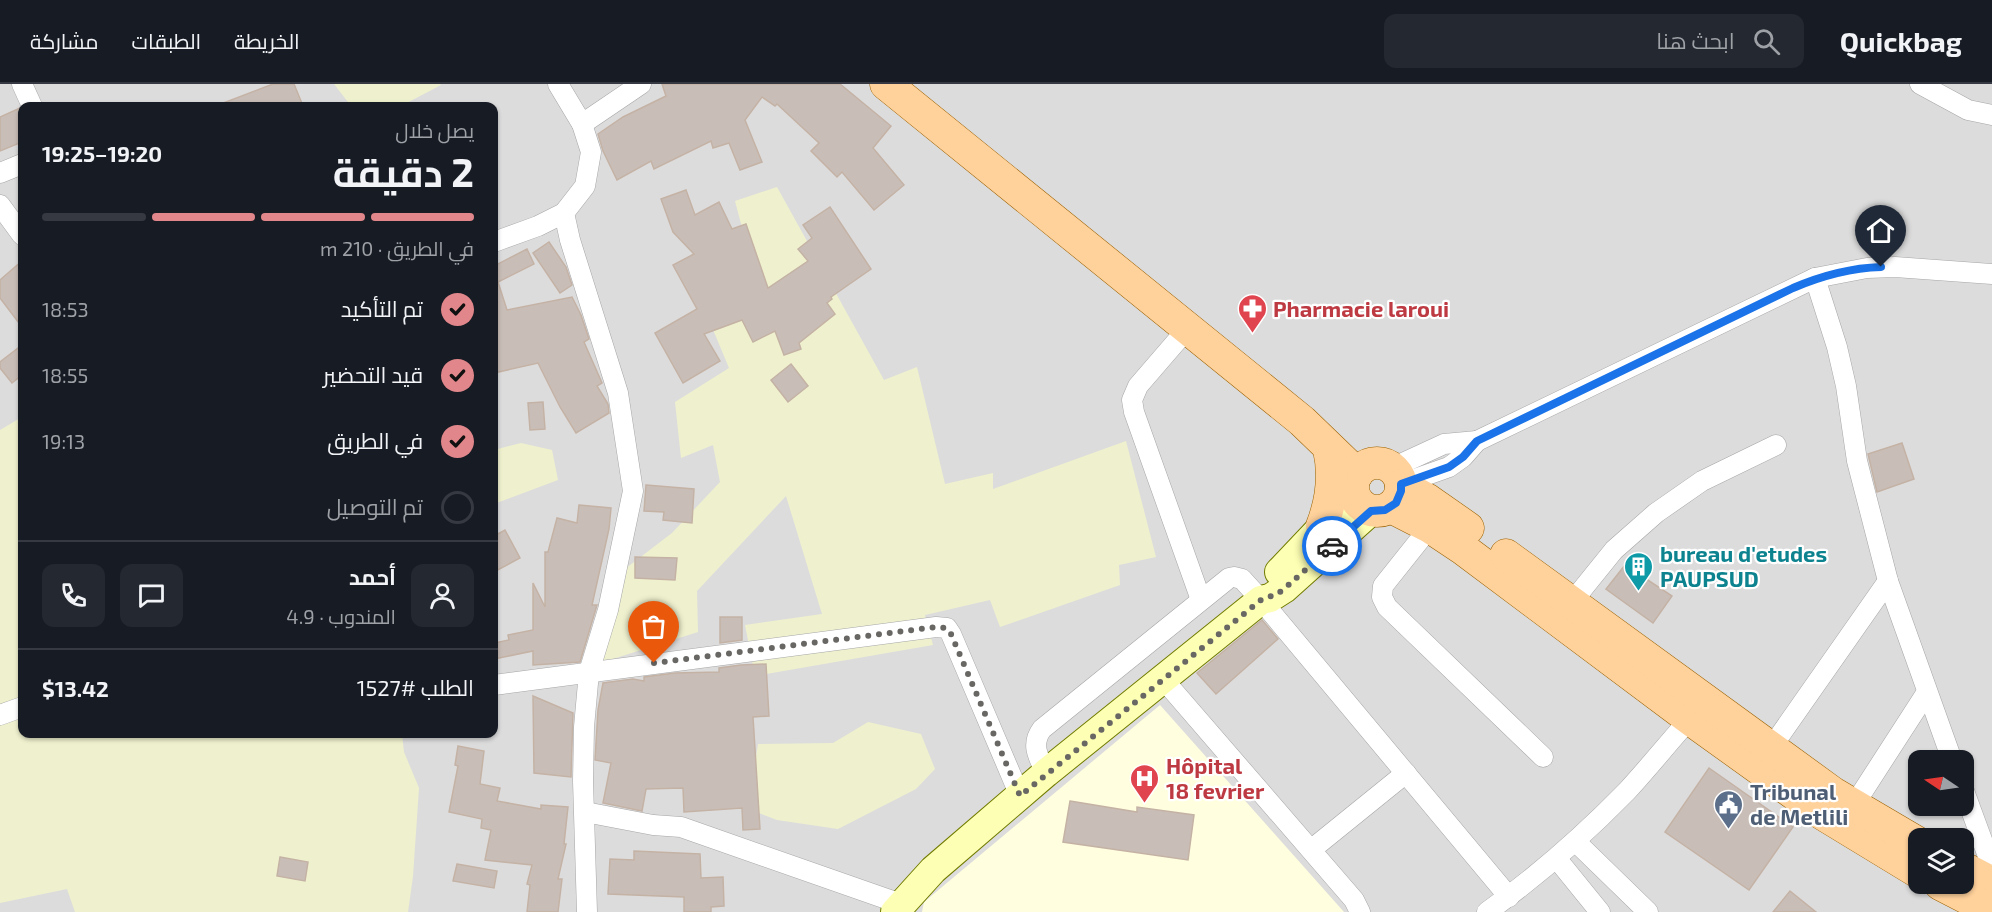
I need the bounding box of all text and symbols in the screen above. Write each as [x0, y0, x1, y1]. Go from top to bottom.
search box [1384, 14, 1804, 68]
text: Quickbag [1840, 24, 1962, 58]
icon: search [1750, 25, 1783, 58]
text: ابحث هنا [1656, 27, 1735, 53]
text: مشاركة [30, 28, 99, 53]
text: الطبقات [132, 28, 201, 53]
text: الخريطة [234, 28, 300, 53]
text: يصل خلال [395, 118, 474, 142]
text: 19:20–19:25 [42, 140, 162, 166]
text: 2 دقيقة [333, 148, 474, 195]
pin [1855, 205, 1906, 267]
icon: home [1864, 214, 1897, 247]
text: في الطريق · 210 m [320, 236, 474, 260]
pharmacy icon: Pharmacie laroui [1236, 292, 1268, 334]
icon: check [441, 293, 474, 326]
text: تم التأكيد [341, 295, 423, 321]
place label: Pharmacie laroui [1273, 295, 1449, 321]
text: 18:53 [42, 297, 89, 321]
icon: check [441, 359, 474, 392]
text: قيد التحضير [323, 361, 423, 387]
text: 18:55 [42, 363, 88, 387]
icon: check [441, 425, 474, 458]
text: في الطريق [327, 427, 423, 453]
text: 19:13 [42, 429, 85, 453]
text: تم التوصيل [327, 493, 423, 519]
courier [1302, 516, 1362, 576]
icon: car [1316, 530, 1349, 563]
place label: bureau d'etudes PAUPSUD [1660, 540, 1827, 591]
building icon: bureau d'etudes PAUPSUD [1623, 550, 1655, 592]
text: أحمد [349, 563, 396, 589]
button: phone [42, 564, 105, 627]
button: chat [120, 564, 183, 627]
button: person [411, 564, 474, 627]
pin [628, 601, 679, 663]
text: المندوب · 4.9 [286, 604, 396, 628]
icon: bag [637, 610, 670, 643]
text: الطلب #1527 [357, 674, 474, 700]
text: $13.42 [42, 675, 109, 701]
north arrow [1908, 750, 1974, 816]
map controls [1908, 750, 1974, 894]
place label: Hôpital 18 fevrier [1166, 752, 1265, 803]
hospital icon: Hôpital 18 fevrier [1129, 762, 1161, 804]
place label: Tribunal de Metlili [1750, 778, 1848, 829]
public building icon: Tribunal de Metlili [1713, 788, 1745, 830]
button: layers [1908, 828, 1974, 894]

